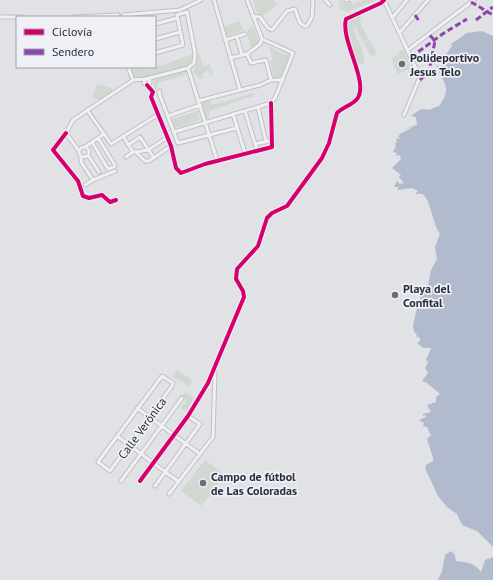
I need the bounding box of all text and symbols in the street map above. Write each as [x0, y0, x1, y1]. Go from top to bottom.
legend [16, 16, 156, 68]
text: Ciclovía [52, 24, 92, 39]
text: Sendero [52, 44, 94, 59]
place label: Polideportivo Jesus Telo [409, 50, 480, 79]
marker: Polideportivo Jesus Telo [397, 59, 407, 69]
place label: Playa del Confital [403, 281, 451, 310]
marker: Playa del Confital [390, 290, 400, 300]
street label: Calle Verónica [115, 394, 169, 462]
place label: Campo de fútbol de Las Coloradas [211, 469, 297, 498]
marker: Campo de fútbol de Las Coloradas [198, 478, 208, 488]

